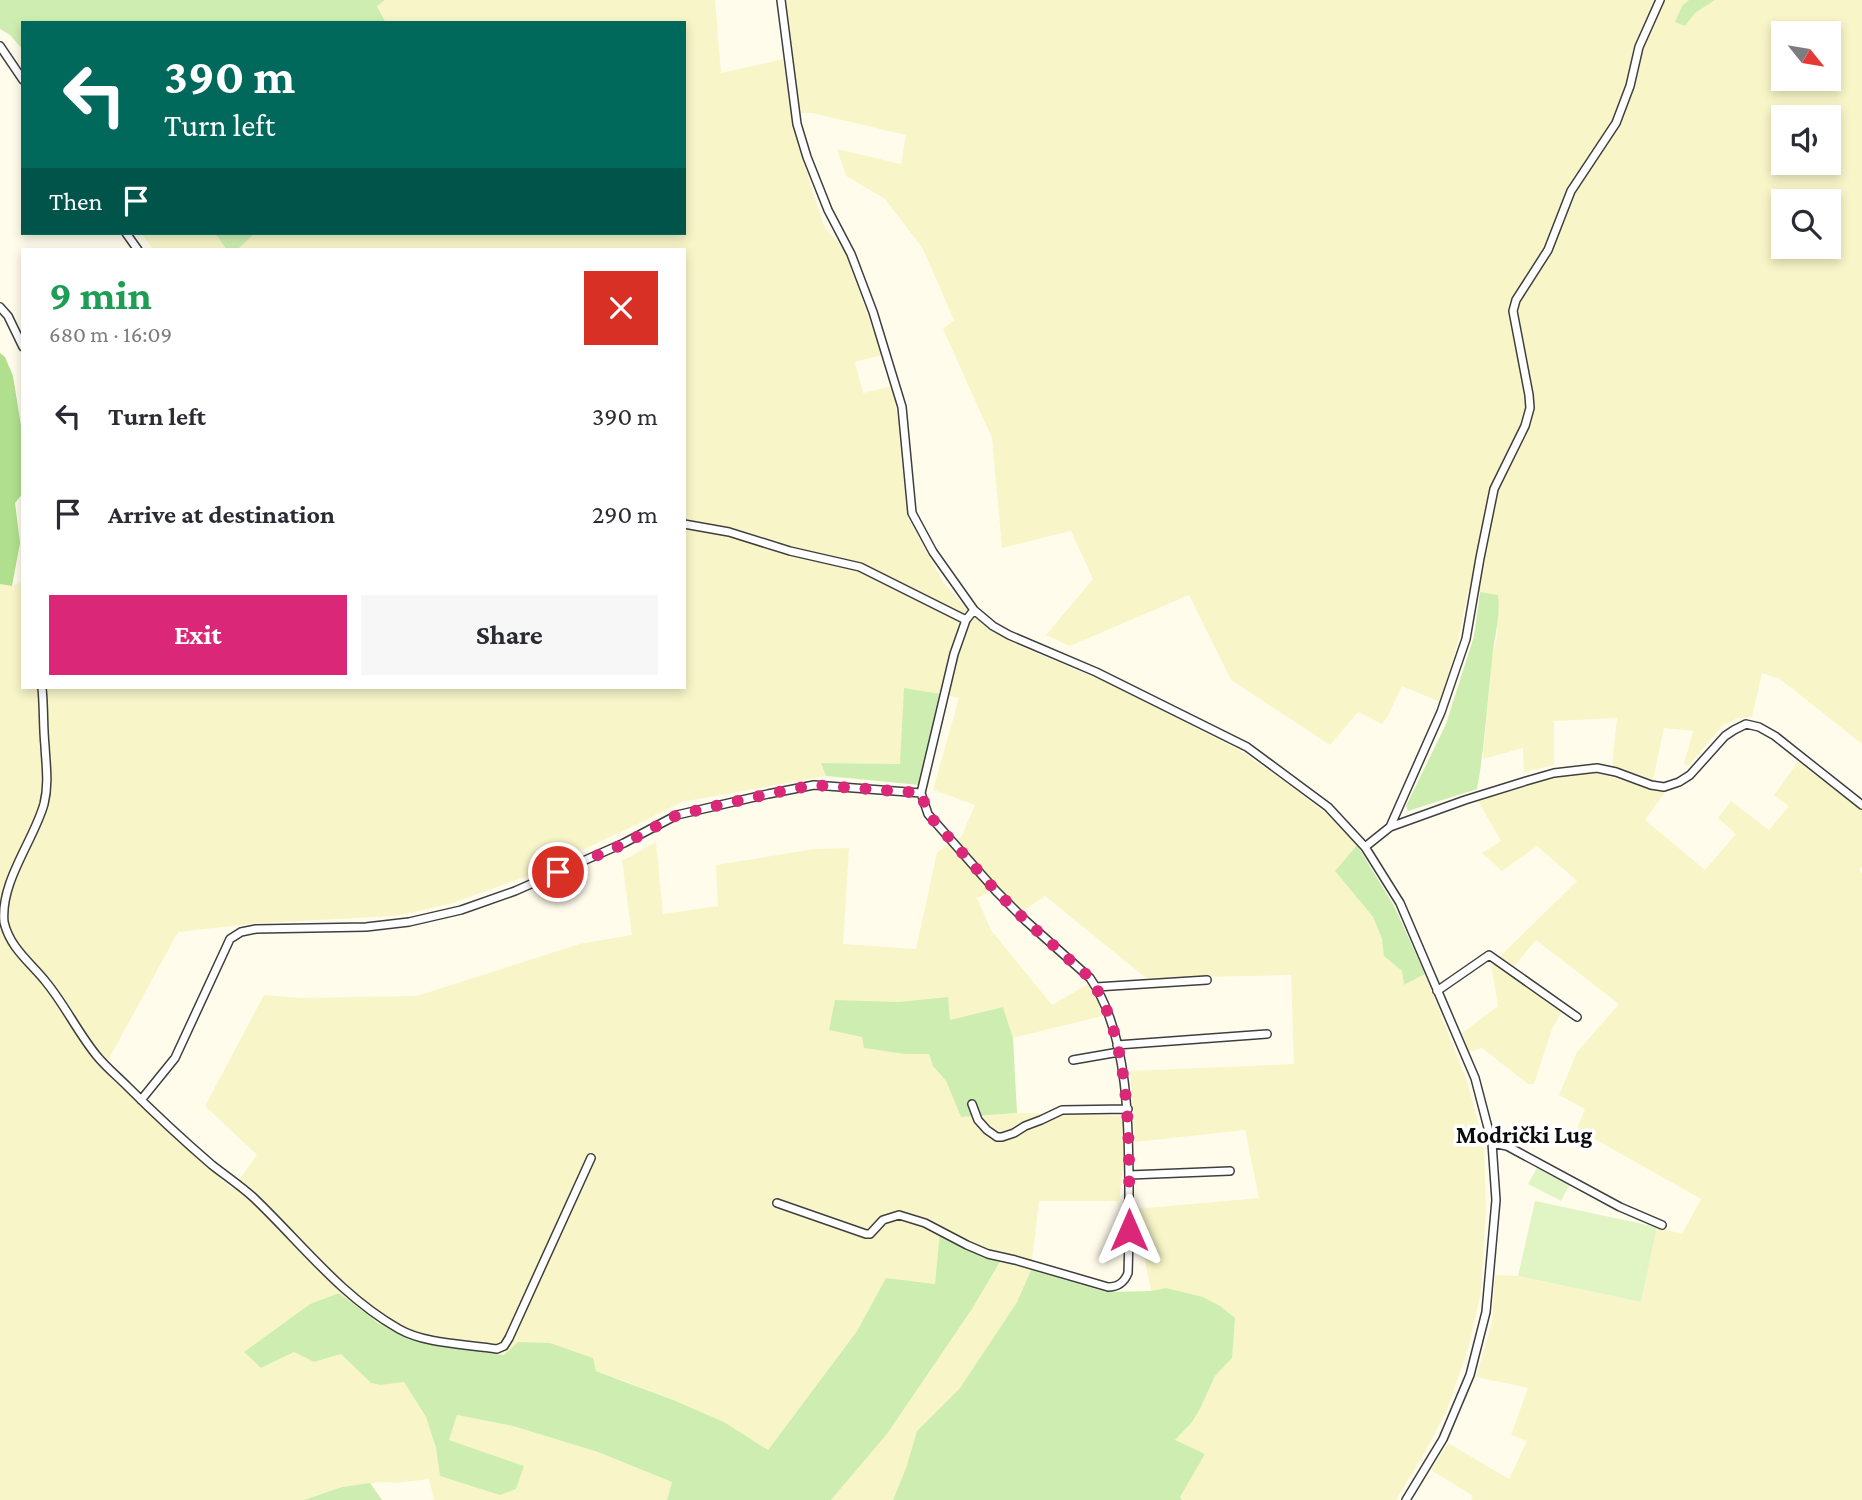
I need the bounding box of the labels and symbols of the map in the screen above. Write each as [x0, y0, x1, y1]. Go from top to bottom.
north arrow [1771, 21, 1841, 91]
pin [528, 842, 588, 902]
district label: Modrički Lug [1456, 1121, 1592, 1148]
position arrow [1092, 1193, 1166, 1267]

